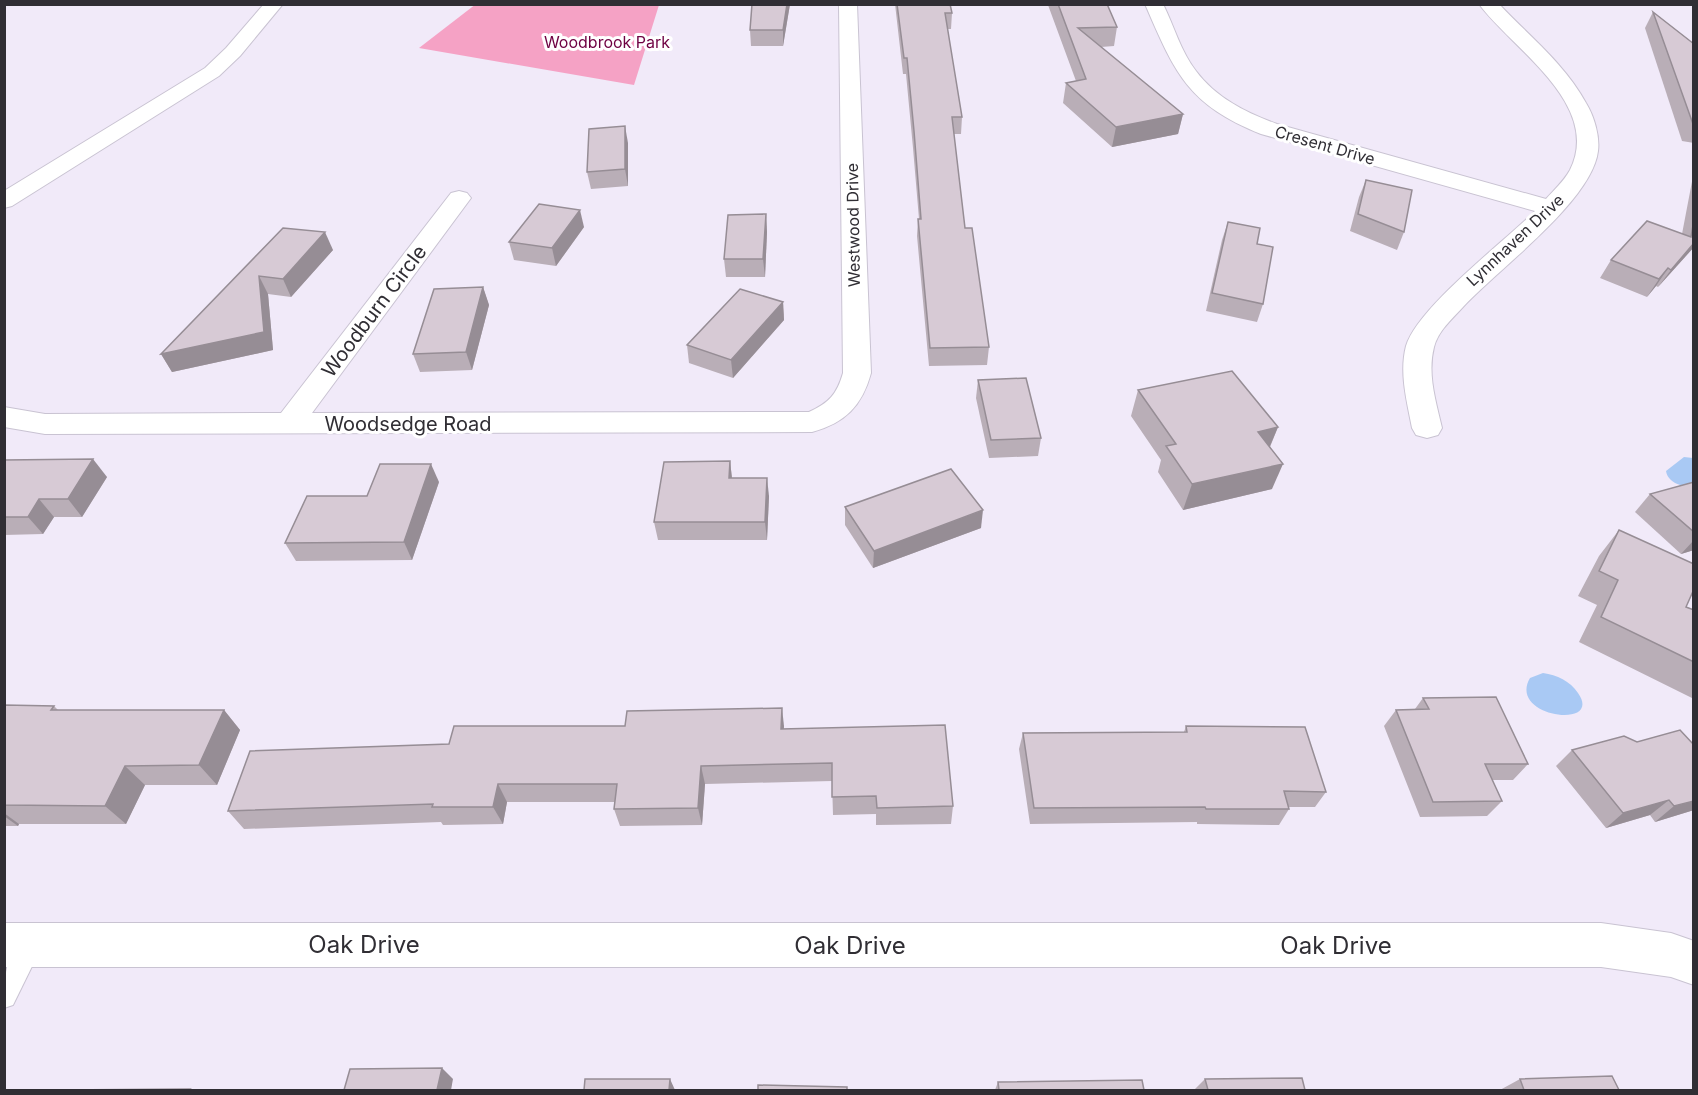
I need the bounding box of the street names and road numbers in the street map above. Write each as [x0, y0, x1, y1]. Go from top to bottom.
street label: Cresent Drive [1273, 121, 1377, 169]
street label: Westwood Drive [842, 163, 864, 287]
street label: Lynnhaven Drive [1462, 190, 1568, 290]
street label: Woodburn Circle [317, 240, 431, 382]
street label: Woodsedge Road [324, 412, 492, 436]
street label: Oak Drive [308, 930, 420, 959]
street label: Oak Drive [794, 931, 906, 960]
street label: Oak Drive [1280, 931, 1392, 960]

